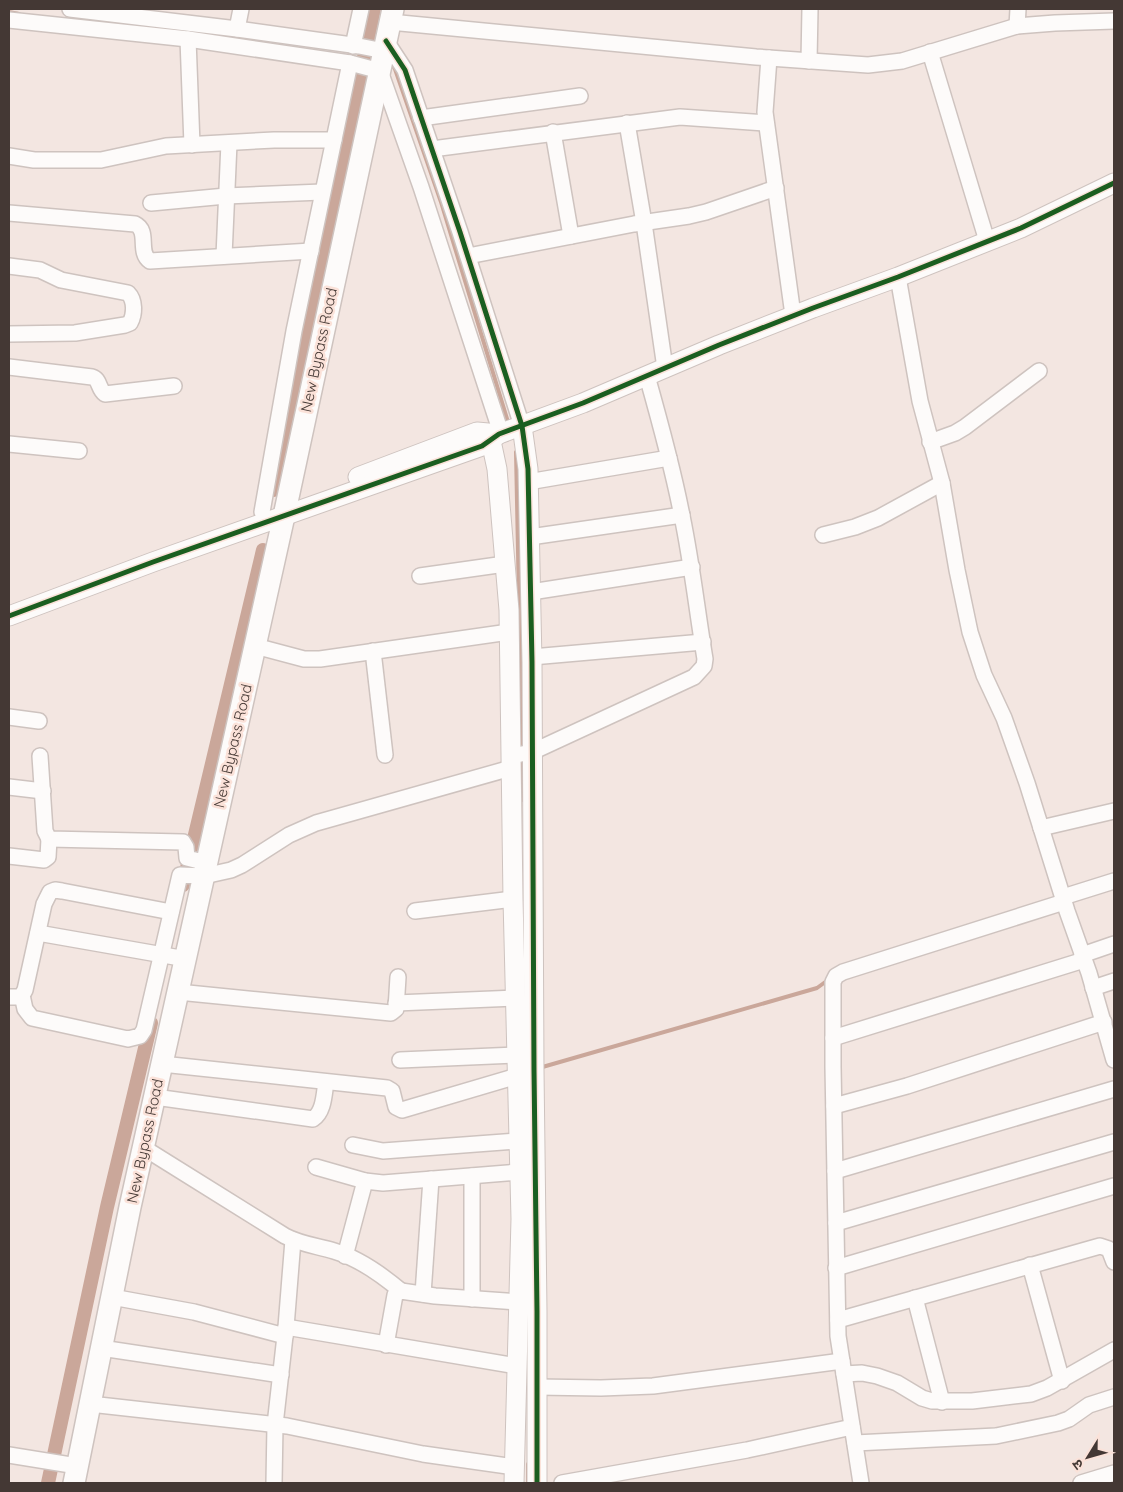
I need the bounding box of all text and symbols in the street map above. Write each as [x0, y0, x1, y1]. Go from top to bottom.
street label: New Bypass Road [296, 286, 341, 414]
street label: New Bypass Road [209, 682, 256, 810]
street label: New Bypass Road [122, 1077, 167, 1205]
north arrow [1063, 1432, 1113, 1482]
text: उ [1067, 1455, 1087, 1474]

